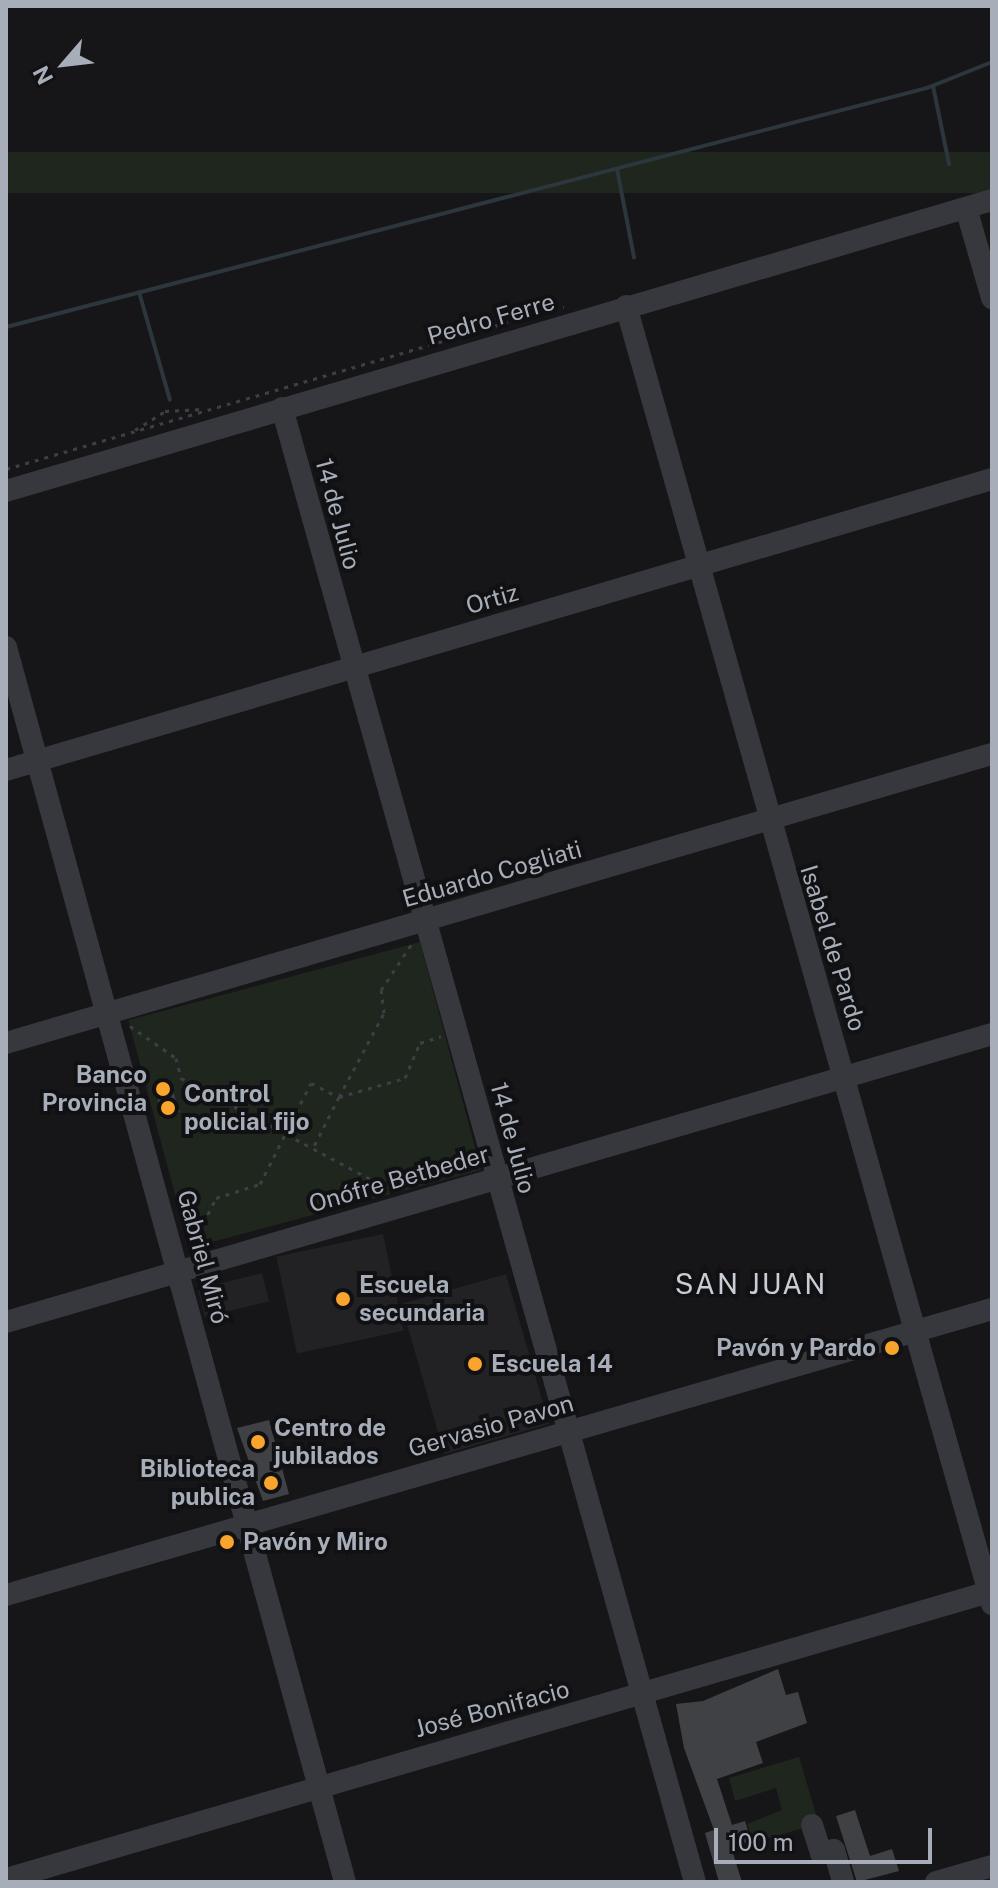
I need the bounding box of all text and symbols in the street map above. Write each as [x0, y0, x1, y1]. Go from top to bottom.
north arrow [24, 24, 104, 104]
text: N [27, 62, 58, 89]
street label: Pedro Ferre [424, 287, 558, 351]
street label: 14 de Julio [309, 455, 367, 573]
street label: Ortiz [462, 578, 522, 620]
street label: Eduardo Cogliati [399, 835, 585, 913]
street label: Isabel de Pardo [794, 861, 872, 1035]
place label: Banco Provincia [42, 1061, 147, 1117]
street label: 14 de Julio [484, 1079, 542, 1197]
marker: Banco Provincia [154, 1080, 172, 1098]
place label: Control policial fijo [184, 1080, 310, 1136]
marker: Control policial fijo [159, 1099, 177, 1117]
street label: Onófre Betbeder [306, 1139, 492, 1219]
street label: Gabriel Miró [171, 1187, 235, 1327]
district label: SAN JUAN [675, 1267, 827, 1301]
place label: Escuela secundaria [359, 1271, 485, 1327]
marker: Escuela secundaria [334, 1290, 352, 1308]
place label: Pavón y Pardo [716, 1334, 876, 1362]
marker: Pavón y Pardo [883, 1339, 901, 1357]
place label: Escuela 14 [491, 1350, 613, 1378]
marker: Escuela 14 [466, 1355, 484, 1373]
street label: Gervasio Pavon [405, 1389, 577, 1463]
place label: Centro de jubilados [274, 1414, 386, 1470]
marker: Centro de jubilados [249, 1433, 267, 1451]
place label: Biblioteca publica [140, 1455, 255, 1511]
marker: Biblioteca publica [262, 1474, 280, 1492]
place label: Pavón y Miro [243, 1528, 388, 1556]
marker: Pavón y Miro [218, 1533, 236, 1551]
street label: José Bonifacio [411, 1674, 573, 1744]
scale bar [718, 1812, 936, 1862]
text: 100 m [728, 1828, 794, 1856]

